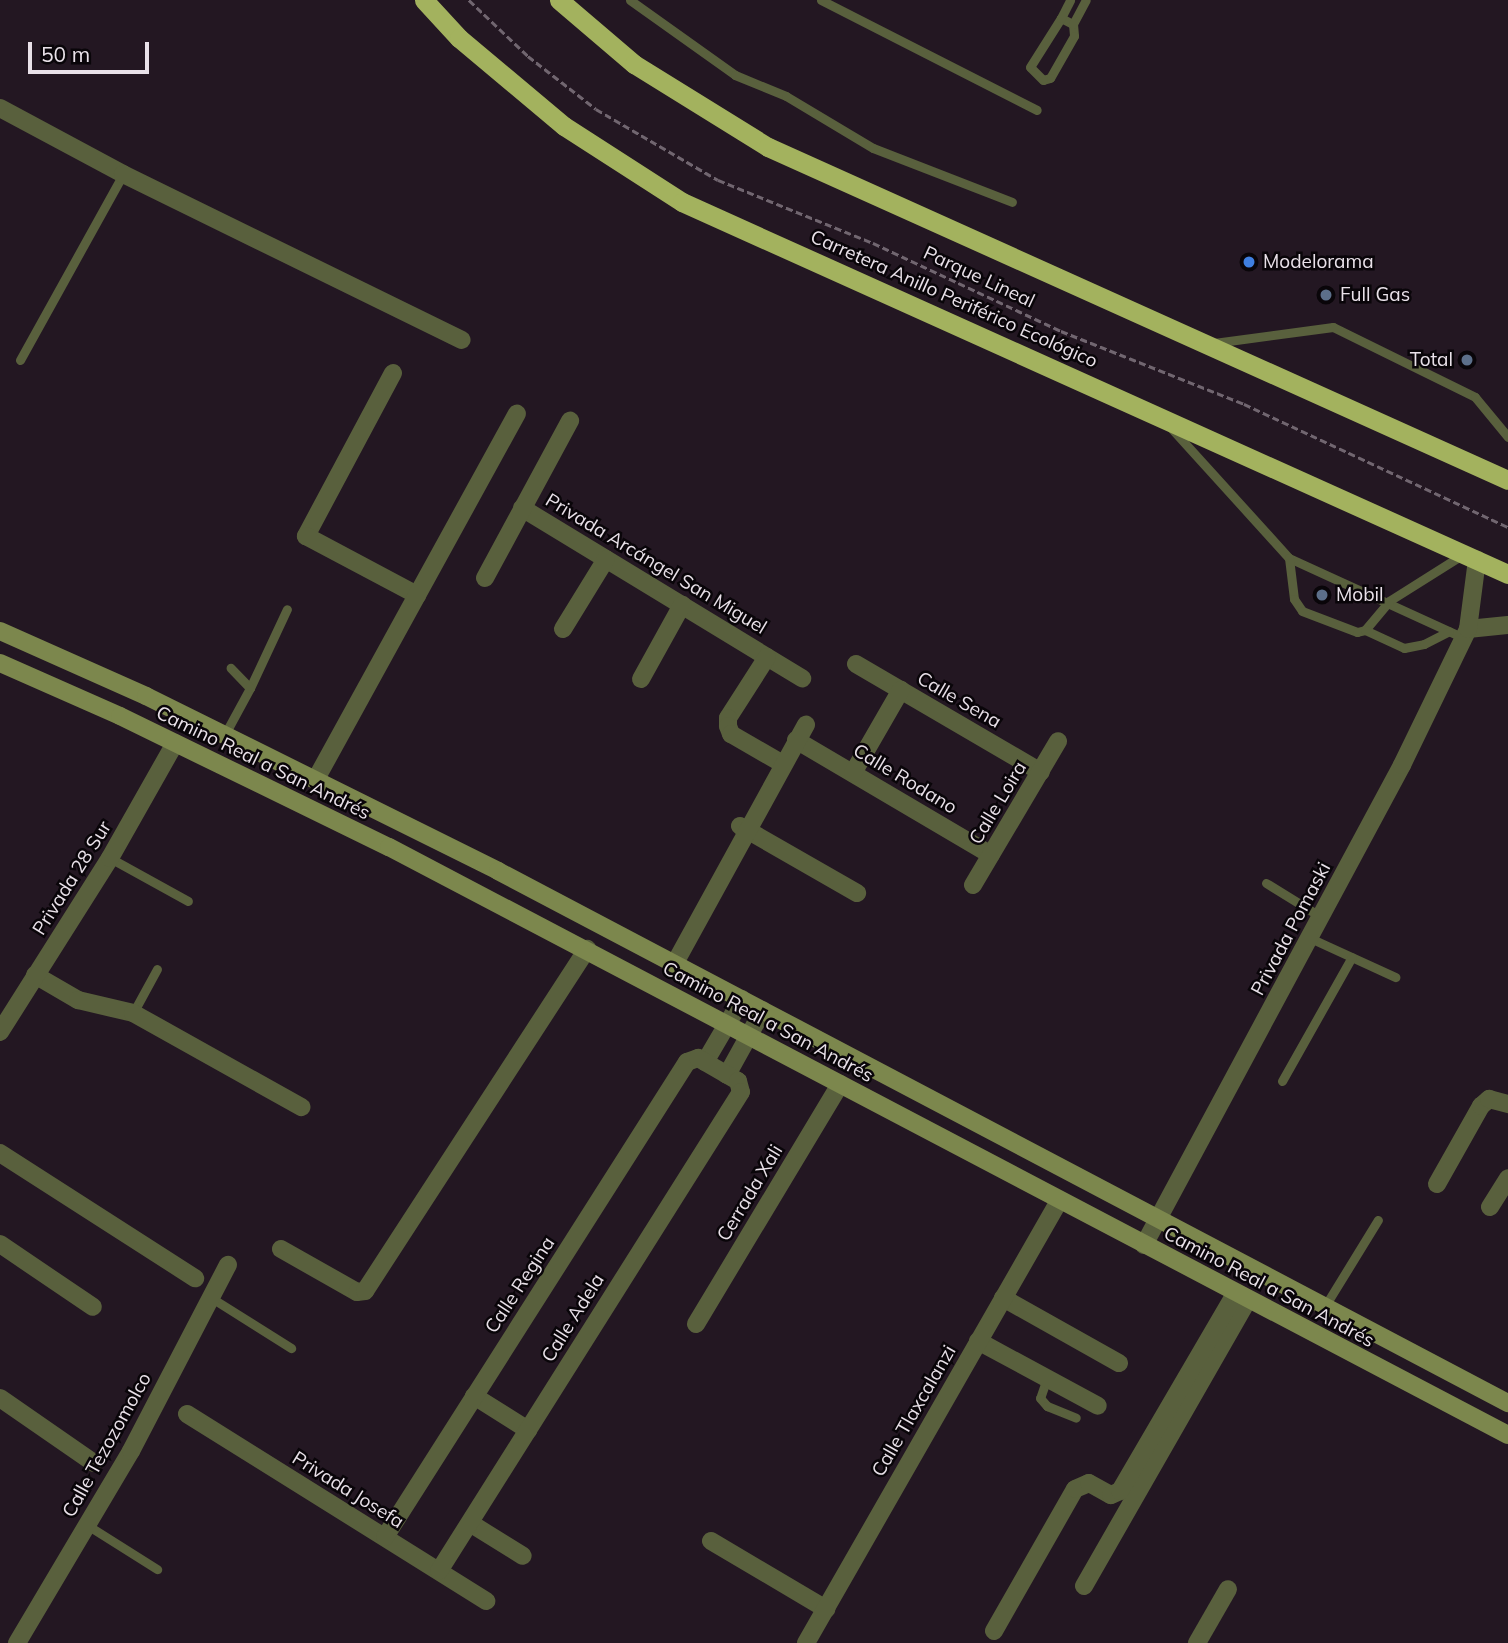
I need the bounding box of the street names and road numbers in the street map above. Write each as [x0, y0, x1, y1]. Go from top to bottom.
street label: Carretera Anillo Periférico Ecológico [807, 225, 1101, 373]
street label: Parque Lineal [920, 241, 1038, 313]
street label: Privada Arcángel San Miguel [541, 489, 771, 639]
street label: Calle Sena [913, 667, 1005, 733]
street label: Camino Real a San Andrés [152, 701, 374, 825]
street label: Calle Rodano [849, 739, 961, 819]
street label: Calle Loira [964, 758, 1032, 848]
street label: Privada 28 Sur [28, 817, 116, 939]
street label: Privada Pomaski [1246, 859, 1336, 999]
street label: Camino Real a San Andrés [659, 957, 877, 1087]
street label: Cerrada Xali [712, 1141, 788, 1245]
street label: Camino Real a San Andrés [1160, 1222, 1378, 1352]
street label: Calle Regina [480, 1233, 560, 1337]
street label: Calle Adela [537, 1270, 609, 1366]
street label: Calle Tlaxcalanzi [867, 1341, 961, 1481]
street label: Calle Tezozomolco [58, 1369, 156, 1521]
street label: Privada Josefa [288, 1447, 408, 1533]

